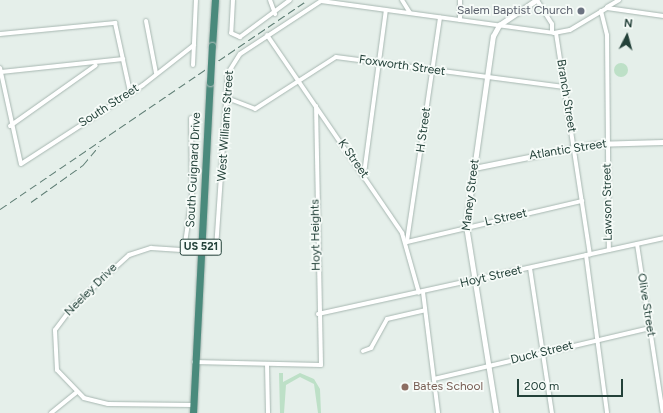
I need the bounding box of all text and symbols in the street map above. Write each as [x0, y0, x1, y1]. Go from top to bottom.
place label: Salem Baptist Church [457, 4, 573, 18]
marker: Salem Baptist Church [576, 6, 586, 16]
north arrow [607, 16, 647, 56]
text: N [623, 17, 633, 30]
street label: Foxworth Street [358, 53, 446, 79]
street label: Branch Street [553, 58, 579, 134]
street label: West Williams Street [215, 70, 237, 182]
street label: South Street [76, 81, 142, 131]
street label: H Street [414, 106, 434, 154]
street label: South Guignard Drive [184, 112, 204, 228]
street label: K Street [335, 137, 371, 181]
street label: Atlantic Street [528, 137, 608, 163]
street label: Maney Street [459, 158, 483, 232]
street label: Lawson Street [600, 163, 616, 241]
street label: Hoyt Heights [308, 199, 324, 271]
street label: L Street [484, 206, 528, 230]
road number: US 521 [179, 238, 223, 256]
street label: Neeley Drive [62, 261, 120, 319]
street label: Hoyt Street [459, 263, 523, 291]
street label: Olive Street [634, 272, 658, 338]
street label: Duck Street [509, 338, 575, 368]
scale bar [519, 371, 625, 397]
text: 200 m [524, 379, 559, 393]
place label: Bates School [413, 380, 483, 394]
marker: Bates School [400, 382, 410, 392]

